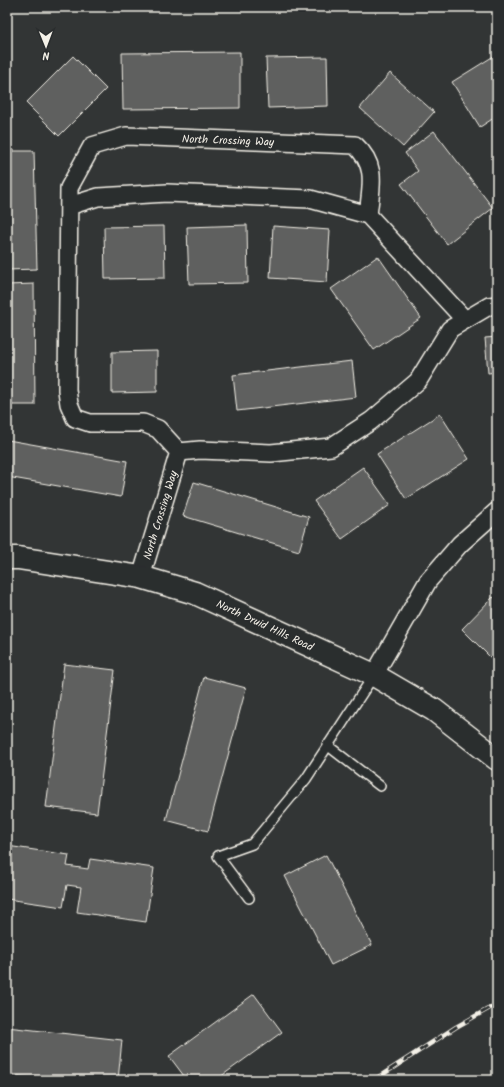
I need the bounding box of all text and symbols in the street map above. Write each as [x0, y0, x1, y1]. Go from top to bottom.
north arrow [26, 26, 66, 66]
text: N [42, 46, 50, 64]
street label: North Crossing Way [182, 130, 275, 152]
street label: North Crossing Way [139, 468, 183, 562]
street label: North Druid Hills Road [213, 595, 317, 657]

